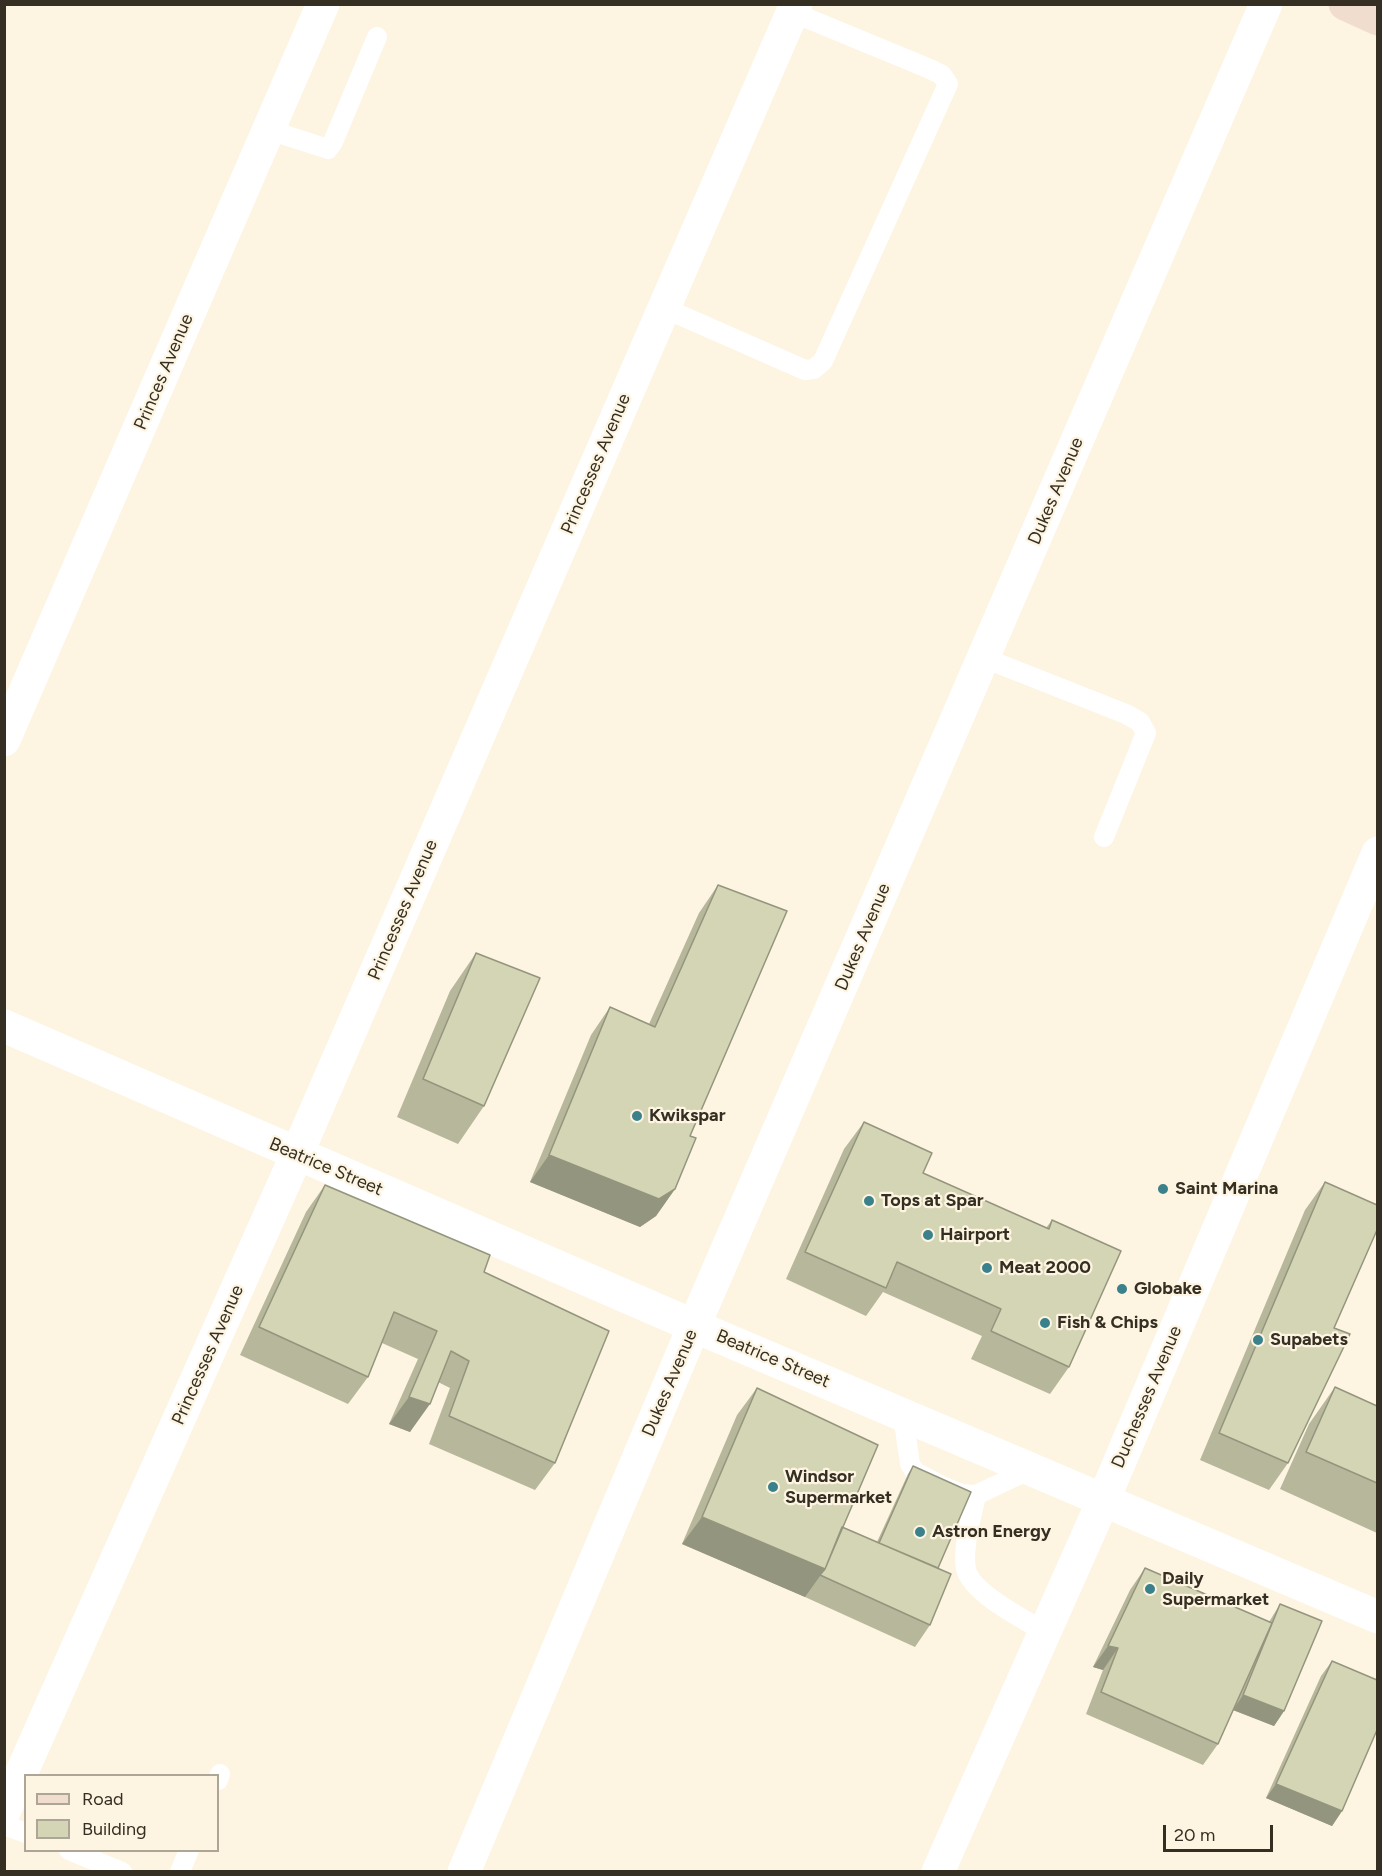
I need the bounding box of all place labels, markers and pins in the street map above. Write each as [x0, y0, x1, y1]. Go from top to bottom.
place label: Kwikspar [649, 1105, 725, 1127]
marker: Kwikspar [630, 1109, 644, 1123]
place label: Saint Marina [1175, 1178, 1278, 1200]
marker: Saint Marina [1156, 1182, 1170, 1196]
place label: Tops at Spar [881, 1190, 984, 1212]
marker: Tops at Spar [862, 1194, 876, 1208]
place label: Hairport [940, 1224, 1010, 1246]
marker: Hairport [921, 1228, 935, 1242]
place label: Meat 2000 [999, 1257, 1091, 1279]
marker: Meat 2000 [980, 1261, 994, 1275]
place label: Globake [1134, 1278, 1202, 1300]
marker: Globake [1115, 1282, 1129, 1296]
place label: Fish & Chips [1057, 1312, 1158, 1334]
marker: Fish & Chips [1038, 1316, 1052, 1330]
place label: Supabets [1270, 1329, 1348, 1351]
marker: Supabets [1251, 1333, 1265, 1347]
place label: Windsor Supermarket [785, 1466, 892, 1508]
marker: Windsor Supermarket [766, 1480, 780, 1494]
place label: Astron Energy [932, 1521, 1051, 1543]
marker: Astron Energy [913, 1525, 927, 1539]
place label: Daily Supermarket [1162, 1568, 1269, 1610]
marker: Daily Supermarket [1143, 1582, 1157, 1596]

